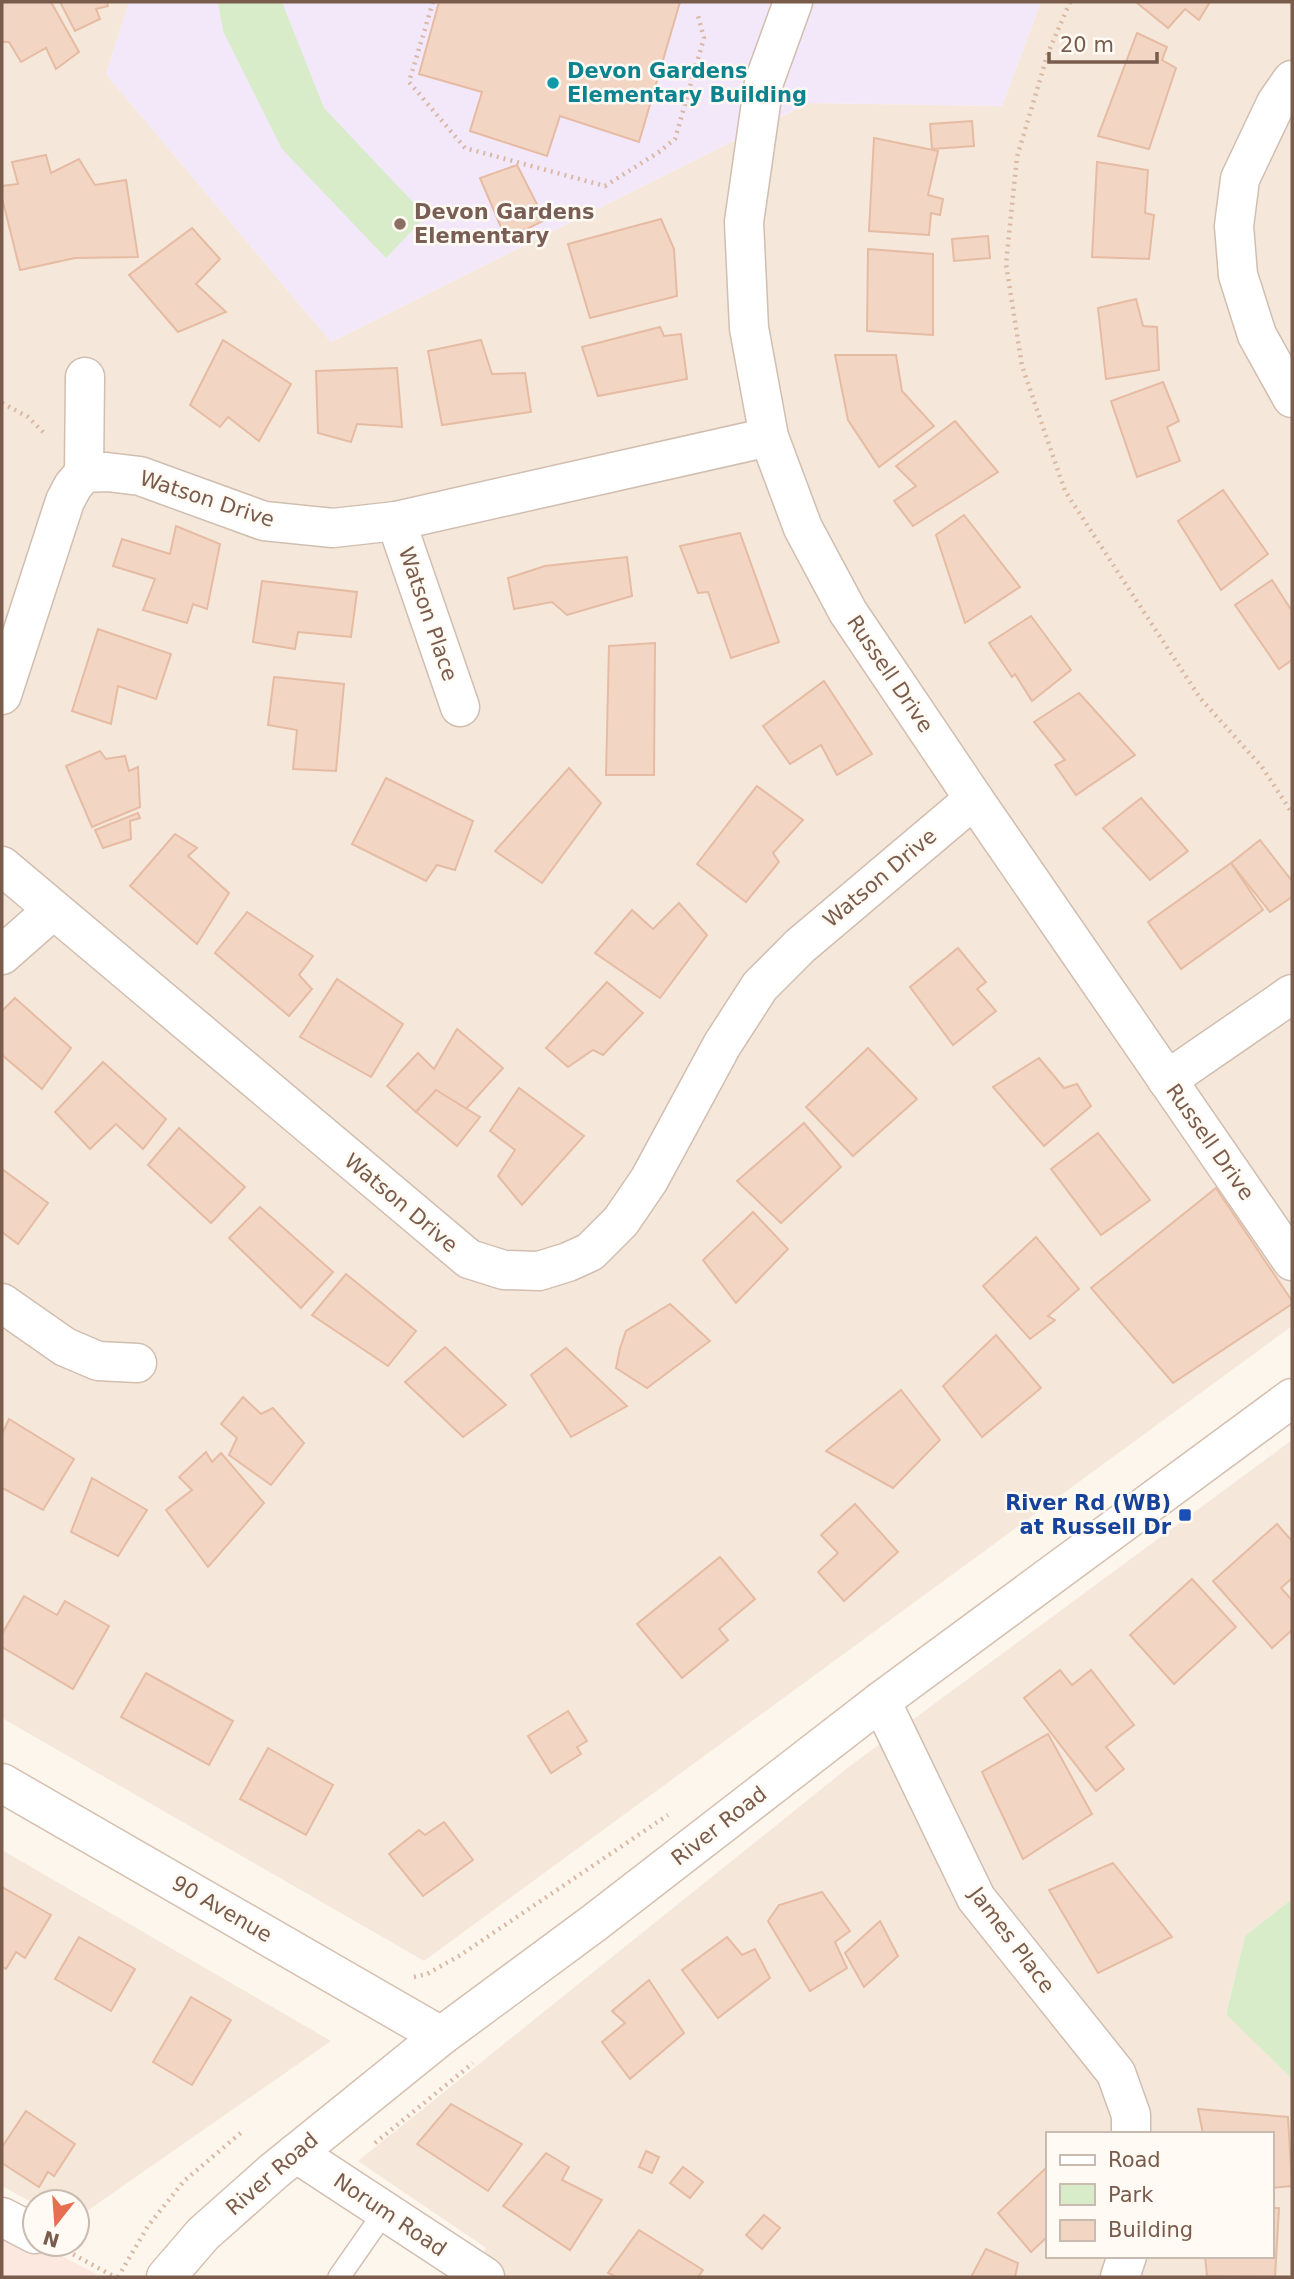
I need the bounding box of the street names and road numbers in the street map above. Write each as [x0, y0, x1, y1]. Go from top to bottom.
street label: Watson Drive [137, 466, 277, 532]
street label: Watson Place [394, 544, 462, 684]
street label: Russell Drive [842, 611, 938, 737]
street label: Watson Drive [819, 824, 941, 932]
street label: Russell Drive [1161, 1079, 1259, 1205]
street label: Watson Drive [340, 1149, 462, 1257]
street label: River Road [667, 1782, 771, 1870]
street label: 90 Avenue [168, 1871, 276, 1947]
street label: James Place [963, 1881, 1059, 1997]
street label: River Road [221, 2128, 323, 2220]
street label: Norum Road [329, 2169, 451, 2261]

